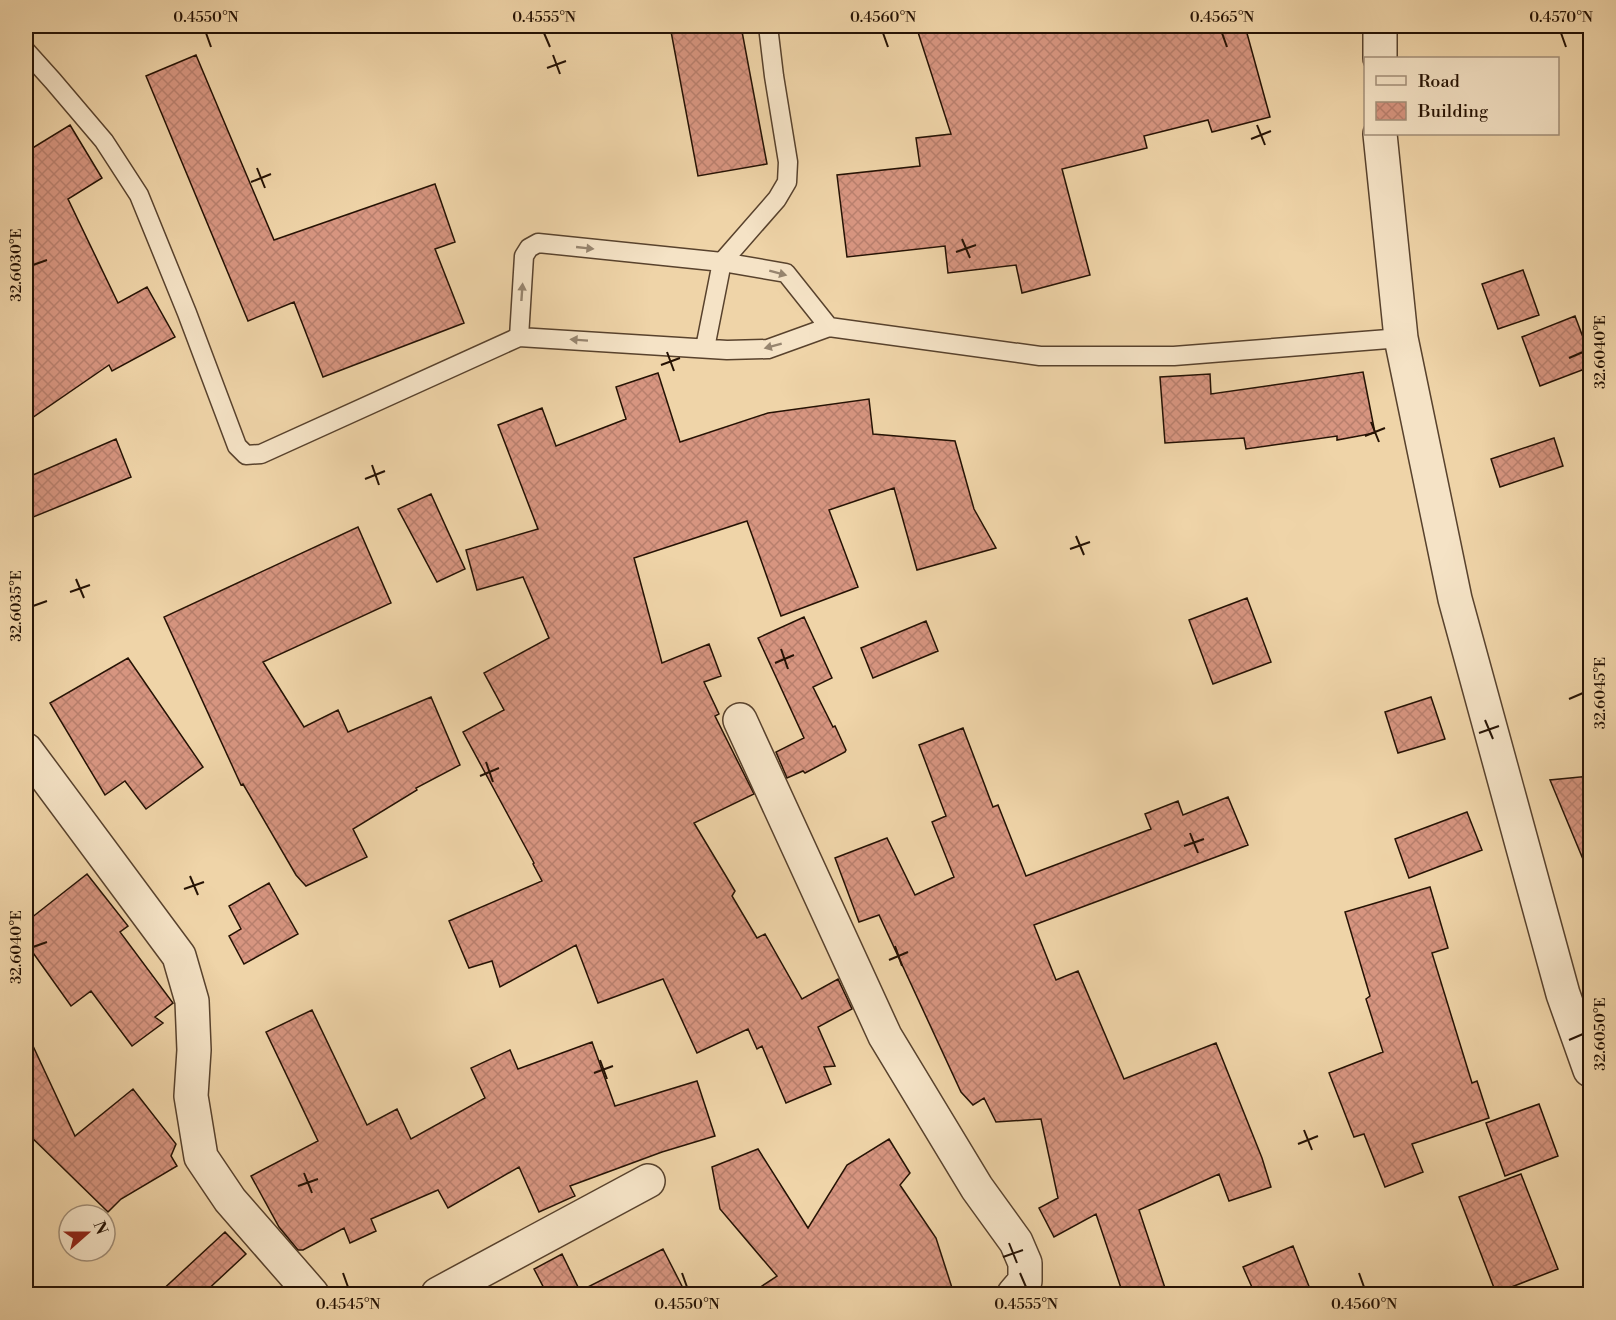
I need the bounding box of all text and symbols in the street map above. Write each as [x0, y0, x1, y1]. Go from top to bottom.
text: 0.4550°N [173, 8, 239, 27]
text: 0.4555°N [512, 8, 576, 27]
text: 0.4560°N [850, 8, 916, 27]
text: 0.4565°N [1190, 8, 1254, 27]
text: 0.4570°N [1529, 8, 1593, 27]
legend [1364, 57, 1559, 135]
text: Road [1418, 70, 1461, 93]
text: Building [1417, 100, 1489, 123]
text: 32.6030°E [7, 228, 26, 302]
one-way arrow [576, 243, 595, 252]
one-way arrow [769, 269, 787, 278]
one-way arrow [517, 282, 527, 301]
text: 32.6040°E [1591, 315, 1610, 389]
one-way arrow [570, 336, 589, 345]
one-way arrow [764, 342, 782, 351]
text: 32.6035°E [7, 570, 26, 642]
text: 32.6045°E [1591, 657, 1610, 729]
text: 32.6040°E [7, 910, 26, 984]
text: 32.6050°E [1591, 997, 1610, 1071]
north arrow [57, 1203, 117, 1263]
text: N [88, 1218, 112, 1238]
text: 0.4545°N [316, 1295, 380, 1314]
text: 0.4550°N [654, 1295, 720, 1314]
text: 0.4555°N [994, 1295, 1058, 1314]
text: 0.4560°N [1331, 1295, 1397, 1314]

